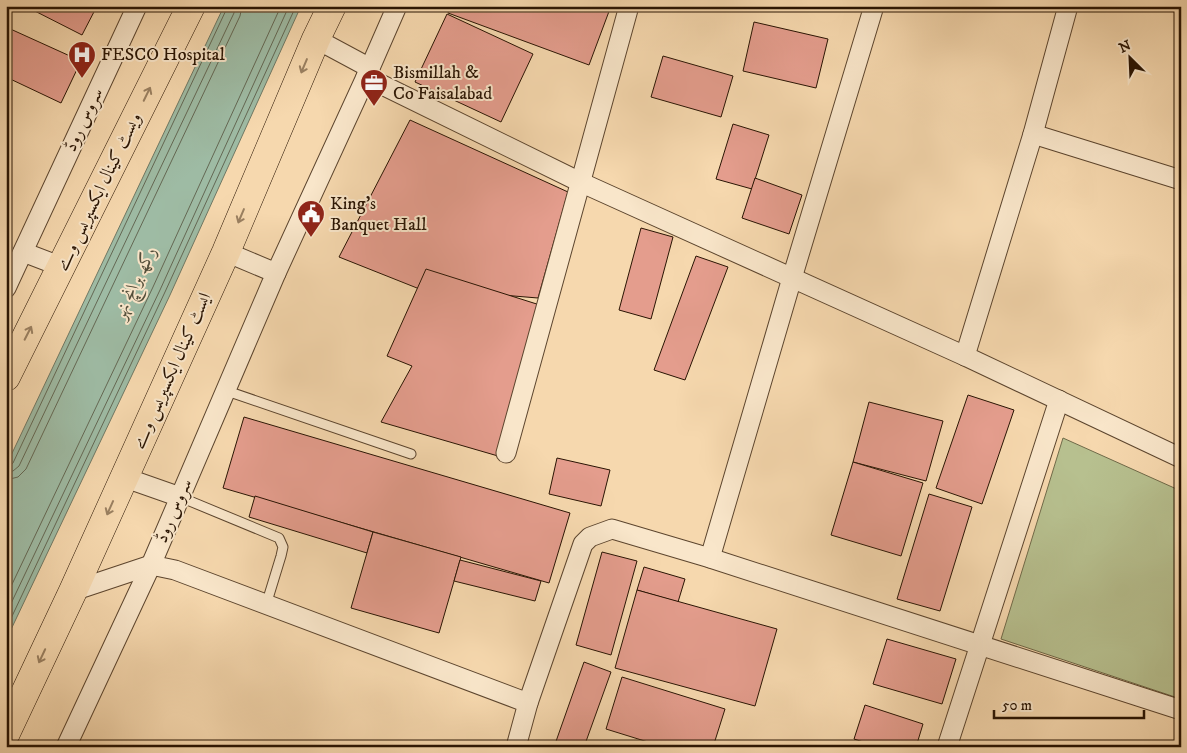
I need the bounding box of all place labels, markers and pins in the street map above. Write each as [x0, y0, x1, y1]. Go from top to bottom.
hospital icon: FESCO Hospital [67, 40, 97, 79]
place label: FESCO Hospital [101, 44, 225, 66]
place label: Bismillah & Co Faisalabad [393, 62, 492, 105]
office icon: Bismillah & Co Faisalabad [359, 68, 389, 107]
place label: King's Banquet Hall [330, 193, 427, 236]
public building icon: King's Banquet Hall [296, 199, 326, 238]

